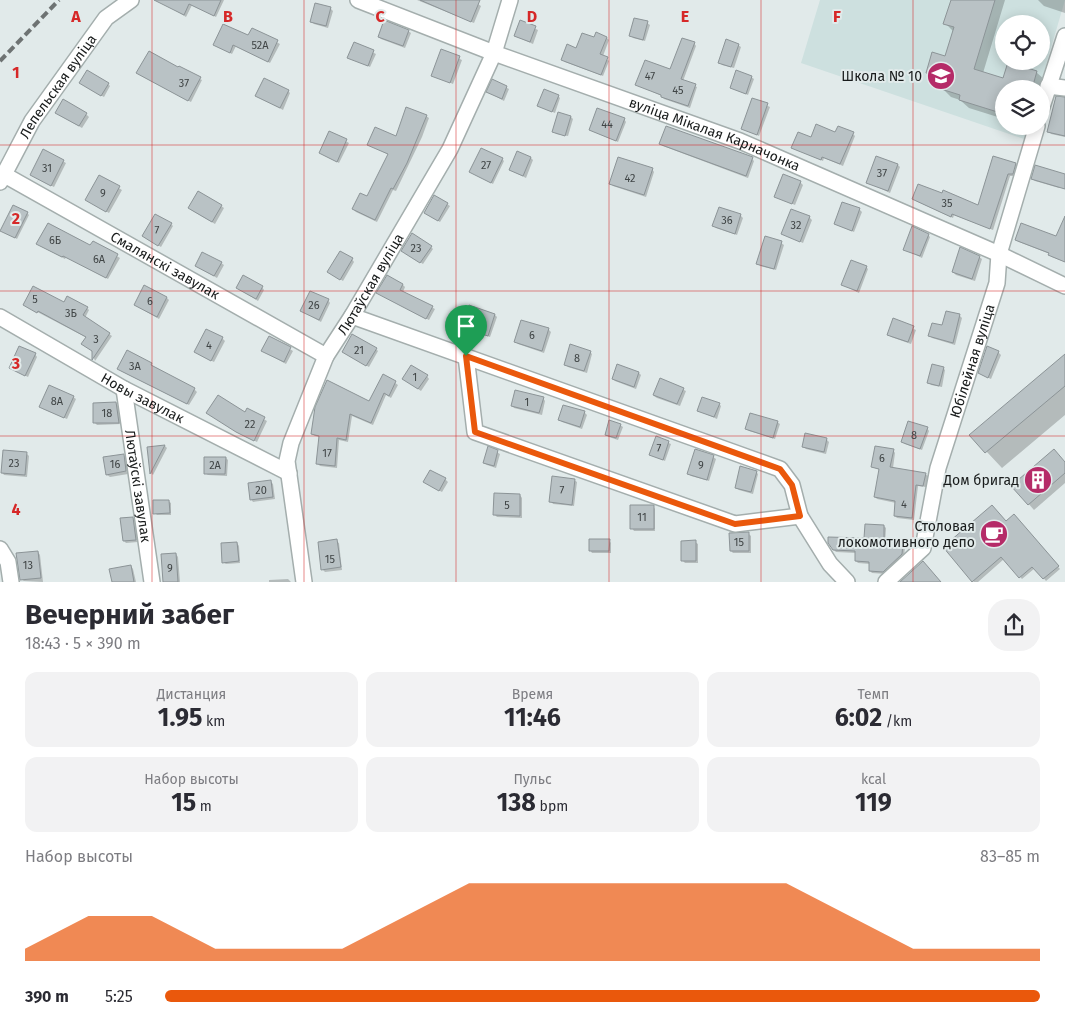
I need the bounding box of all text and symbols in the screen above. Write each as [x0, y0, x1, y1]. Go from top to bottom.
text: A [70, 7, 81, 26]
text: B [223, 7, 233, 26]
text: C [375, 7, 385, 26]
text: D [527, 7, 537, 26]
text: E [681, 7, 689, 26]
text: F [833, 7, 841, 26]
map controls [995, 15, 1050, 135]
button: locate [995, 15, 1050, 70]
street label: Лепельская вуліца [16, 31, 100, 141]
house number: 52А [251, 39, 269, 52]
school or university icon: Школа № 10 [926, 61, 956, 91]
text: 1 [12, 63, 20, 82]
place label: Школа № 10 [841, 68, 922, 85]
house number: 47 [645, 70, 655, 83]
house number: 37 [179, 77, 189, 90]
button: layers [995, 80, 1050, 135]
house number: 45 [672, 84, 684, 97]
street label: вуліца Мікалая Карначонка [627, 94, 803, 175]
house number: 44 [601, 118, 613, 131]
house number: 27 [481, 159, 491, 172]
house number: 31 [42, 162, 52, 175]
house number: 37 [877, 167, 887, 180]
house number: 42 [624, 172, 636, 185]
house number: 9 [100, 187, 106, 200]
house number: 35 [942, 197, 953, 210]
text: 2 [12, 209, 20, 228]
house number: 36 [721, 214, 733, 227]
house number: 32 [791, 219, 801, 232]
house number: 7 [155, 224, 160, 237]
street label: Смалянскі завулак [107, 228, 223, 303]
street label: Лютаўская вуліца [334, 230, 407, 338]
house number: 6Б [49, 234, 62, 247]
house number: 23 [411, 242, 421, 255]
house number: 6А [93, 253, 106, 266]
house number: 5 [32, 293, 38, 306]
house number: 6 [147, 295, 153, 308]
house number: 26 [308, 299, 320, 312]
street label: Юбілейная вуліца [946, 302, 998, 420]
pin [445, 305, 487, 356]
house number: 3Б [65, 307, 78, 320]
icon: arrive [452, 312, 480, 340]
house number: 6 [529, 329, 535, 342]
house number: 3 [93, 333, 99, 346]
house number: 4 [206, 339, 212, 352]
house number: 21 [354, 344, 364, 357]
house number: 8 [574, 352, 580, 365]
text: 3 [11, 354, 20, 373]
house number: 3А [129, 360, 142, 373]
street label: Новы завулак [98, 369, 188, 427]
house number: 1 [413, 371, 417, 384]
house number: 8А [51, 395, 64, 408]
house number: 1 [525, 396, 529, 409]
house number: 18 [102, 407, 112, 420]
house number: 22 [245, 418, 255, 431]
street label: Лютаўскі завулак [122, 429, 155, 544]
house number: 8 [911, 429, 917, 442]
house number: 7 [657, 442, 662, 455]
house number: 17 [322, 447, 332, 460]
house number: 6 [879, 452, 885, 465]
house number: 23 [9, 457, 19, 470]
house number: 16 [110, 458, 120, 471]
house number: 2А [209, 459, 222, 472]
house number: 9 [698, 459, 704, 472]
building icon: Дом бригад [1023, 465, 1053, 495]
place label: Дом бригад [942, 472, 1019, 489]
house number: 20 [255, 484, 267, 497]
house number: 7 [560, 484, 565, 497]
house number: 4 [901, 498, 907, 511]
house number: 5 [504, 499, 510, 512]
text: 4 [11, 500, 21, 519]
house number: 11 [637, 511, 647, 524]
place label: Столовая локомотивного депо [838, 518, 975, 551]
cafe icon: Столовая локомотивного депо [979, 519, 1009, 549]
house number: 15 [734, 536, 745, 549]
house number: 15 [325, 553, 336, 566]
house number: 13 [23, 559, 33, 572]
house number: 9 [167, 562, 173, 575]
text: Вечерний забег [25, 598, 234, 631]
button: share [988, 599, 1040, 651]
text: 18:43 · 5 × 390 m [25, 634, 141, 653]
text: Дистанция [157, 686, 226, 703]
text: Время [512, 686, 553, 703]
text: Темп [858, 686, 889, 703]
text: 1.95 [158, 703, 202, 733]
text: 11:46 [504, 703, 561, 733]
text: 6:02 [835, 703, 882, 733]
text: km [202, 713, 225, 730]
text: /km [882, 713, 912, 730]
text: Набор высоты [144, 771, 239, 788]
text: Пульс [513, 771, 552, 788]
text: kcal [861, 771, 886, 788]
text: 15 [171, 788, 196, 818]
text: 138 [497, 788, 536, 818]
text: 119 [855, 788, 892, 818]
text: m [196, 798, 212, 815]
text: bpm [536, 798, 568, 815]
text: Набор высоты [25, 847, 133, 866]
text: 83–85 m [980, 847, 1040, 866]
text: 390 m [25, 987, 69, 1006]
text: 5:25 [105, 987, 133, 1006]

